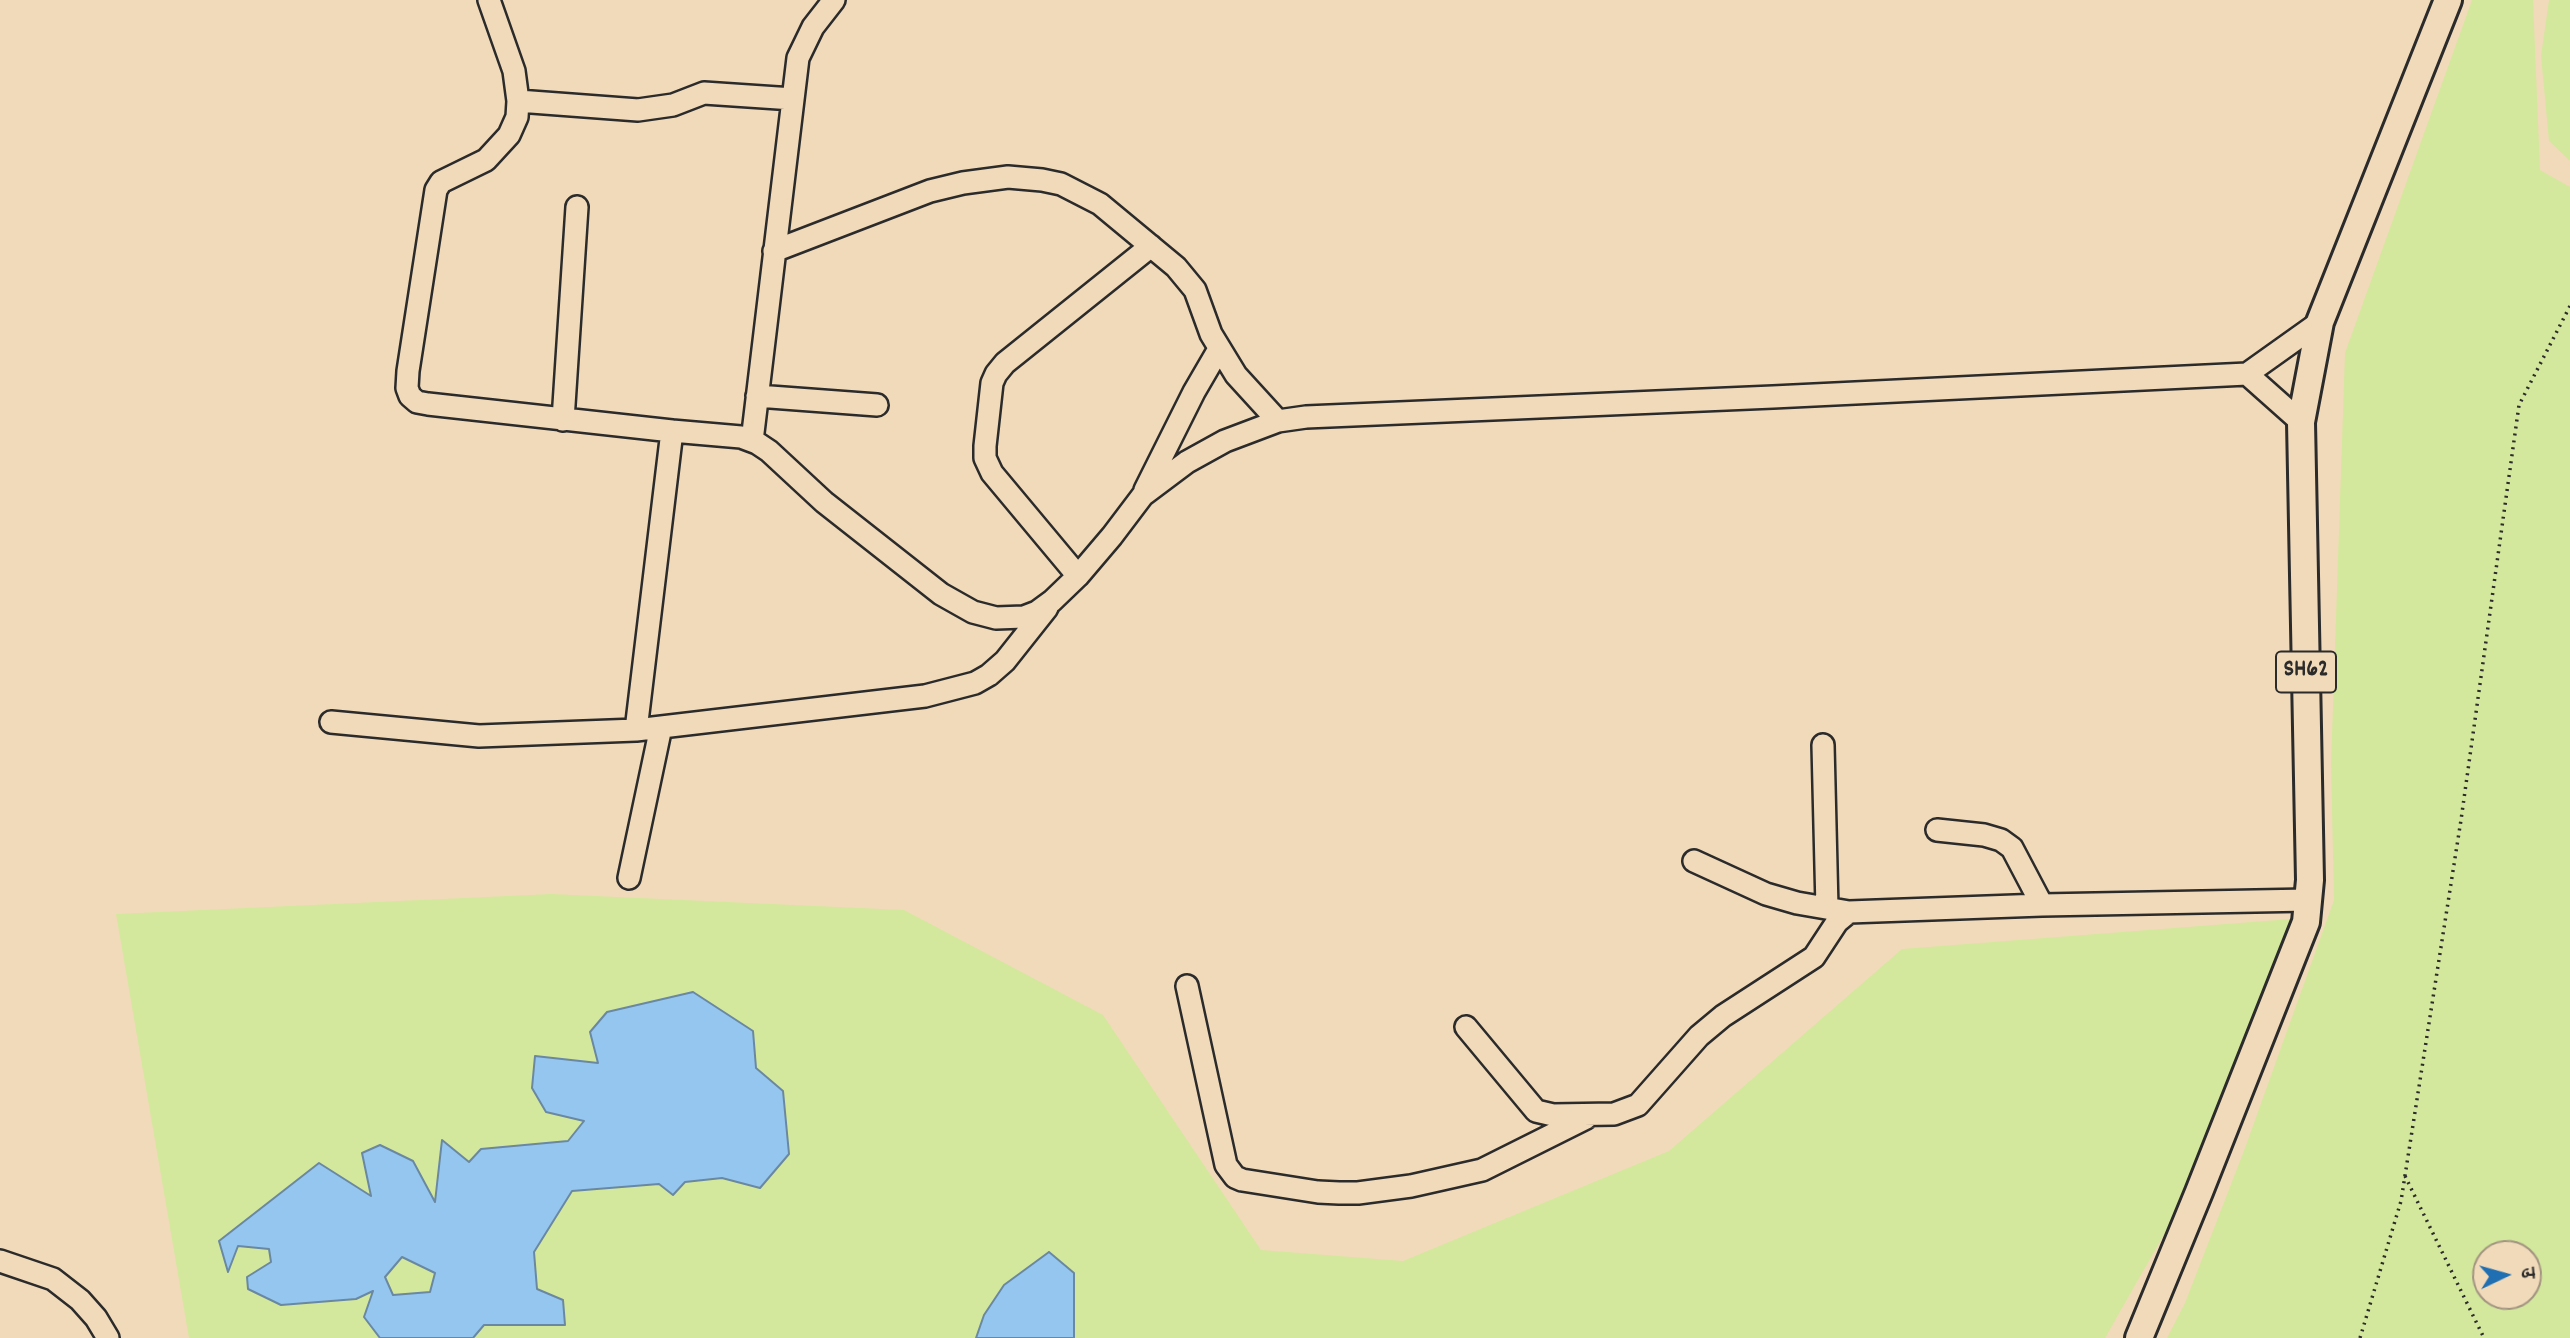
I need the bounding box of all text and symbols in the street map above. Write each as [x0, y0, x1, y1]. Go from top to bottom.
road number: SH62 [2276, 652, 2336, 692]
north arrow [2472, 1240, 2542, 1310]
text: उ [2513, 1267, 2540, 1280]

